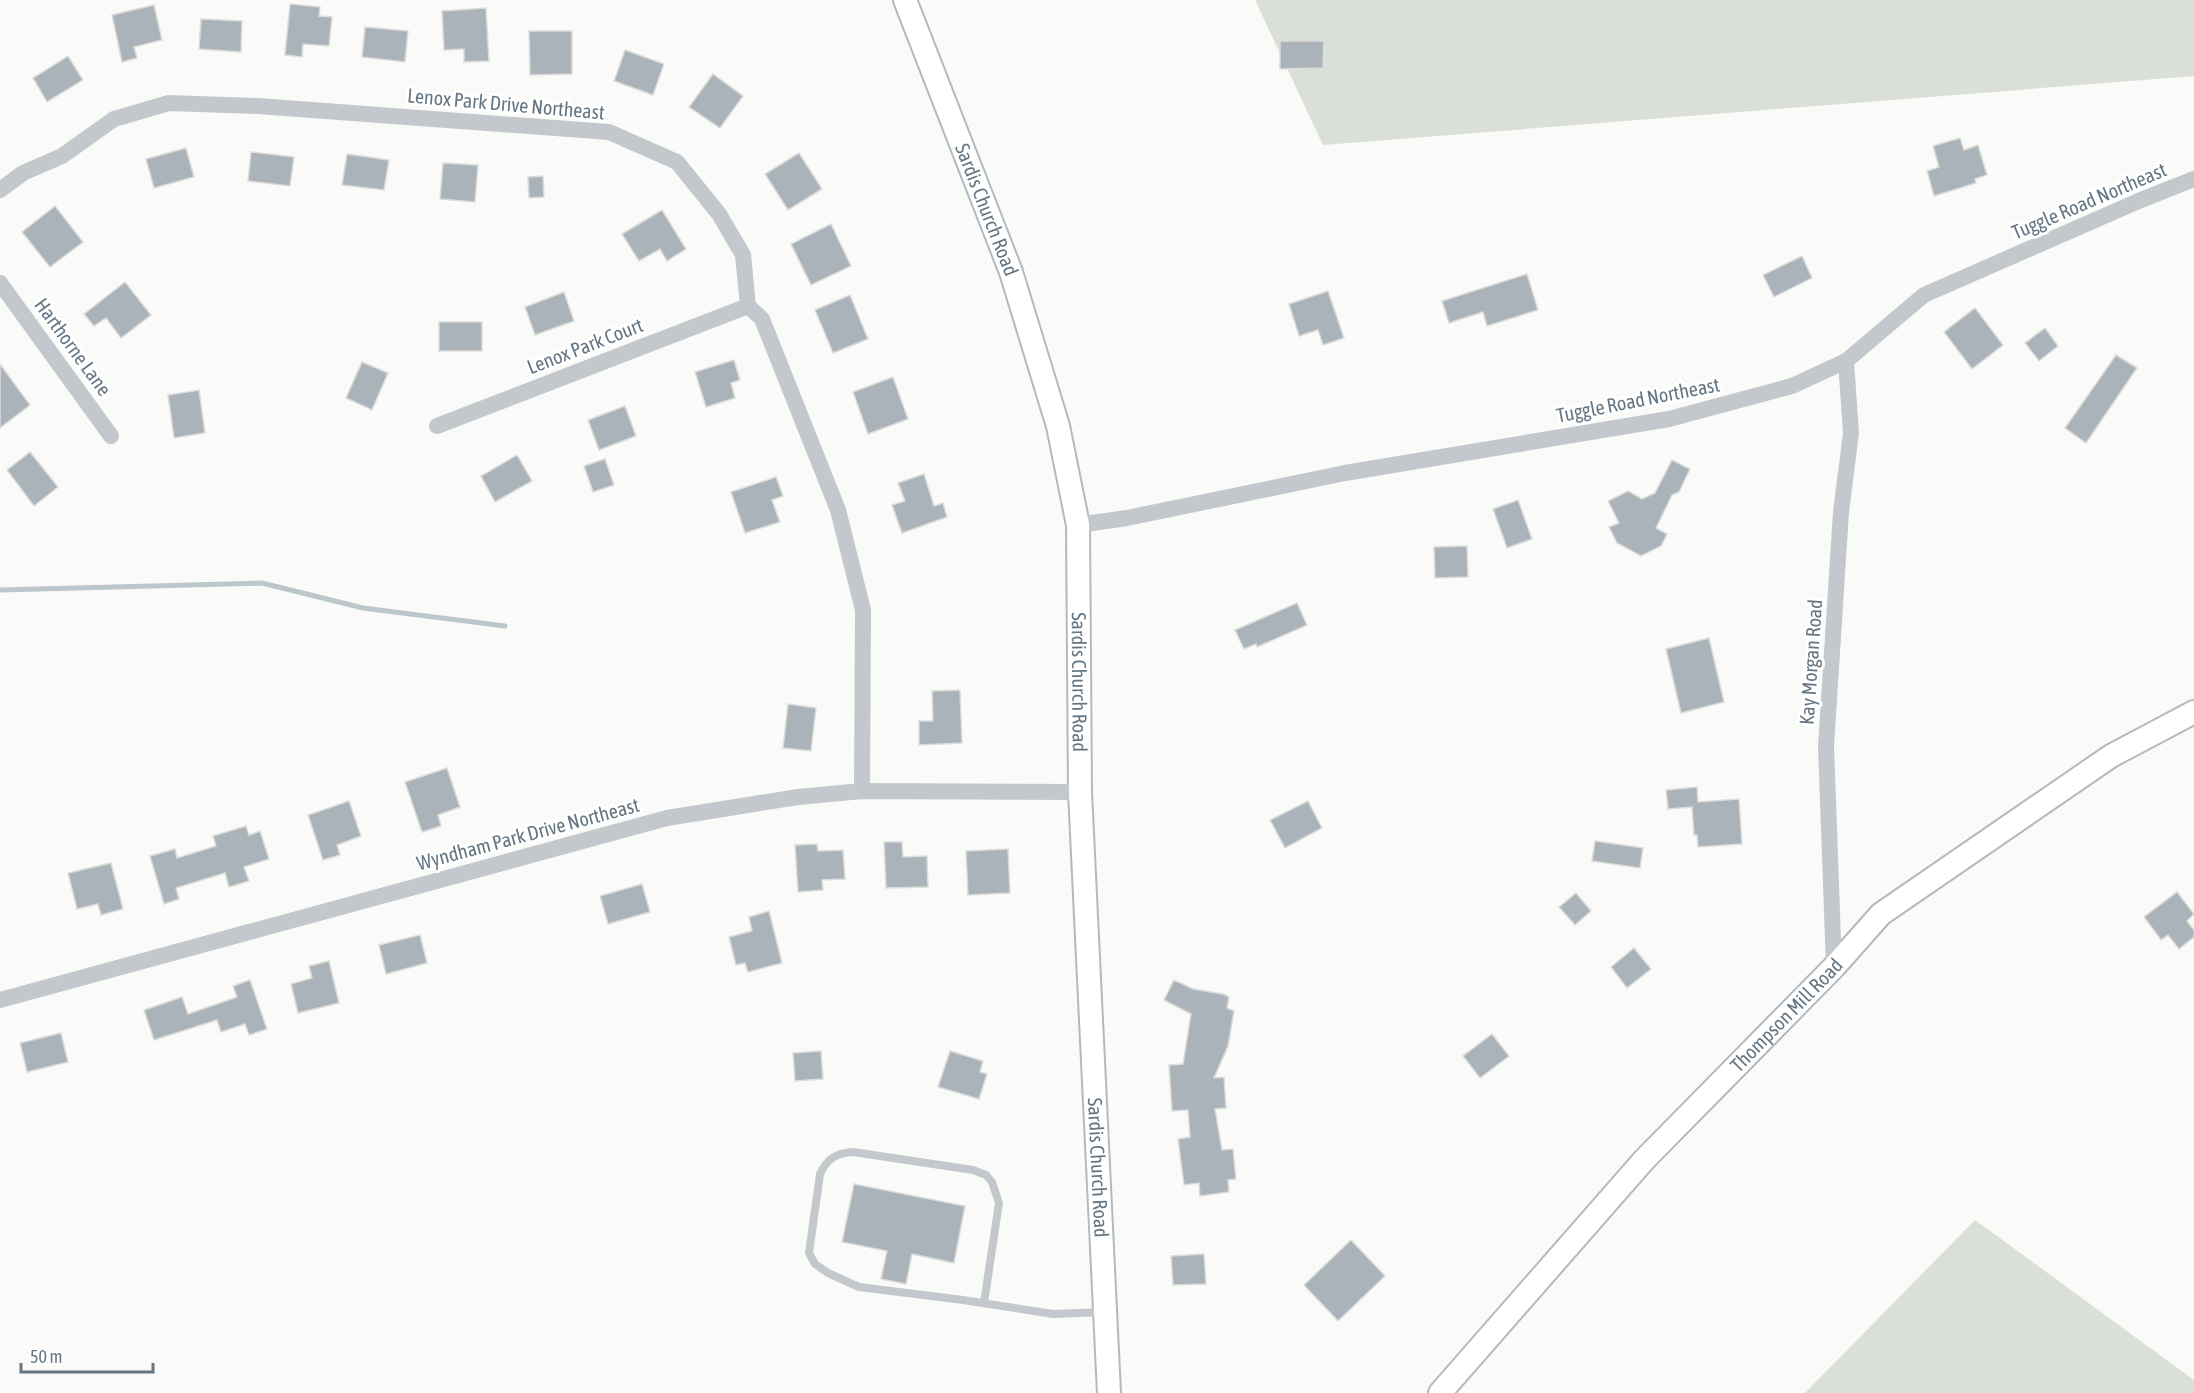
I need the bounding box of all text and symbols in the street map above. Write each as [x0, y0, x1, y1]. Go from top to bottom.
street label: Lenox Park Drive Northeast [407, 83, 606, 124]
street label: Sardis Church Road [951, 140, 1023, 279]
street label: Tuggle Road Northeast [2008, 158, 2170, 243]
street label: Harthorne Lane [30, 294, 116, 400]
street label: Lenox Park Court [524, 313, 646, 378]
street label: Tuggle Road Northeast [1554, 372, 1722, 427]
street label: Kay Morgan Road [1795, 598, 1826, 726]
street label: Sardis Church Road [1068, 612, 1092, 752]
street label: Wyndham Park Drive Northeast [414, 793, 642, 874]
street label: Thompson Mill Road [1726, 953, 1847, 1076]
street label: Sardis Church Road [1084, 1097, 1113, 1238]
scale bar [21, 1336, 153, 1374]
text: 50 m [30, 1346, 62, 1367]

